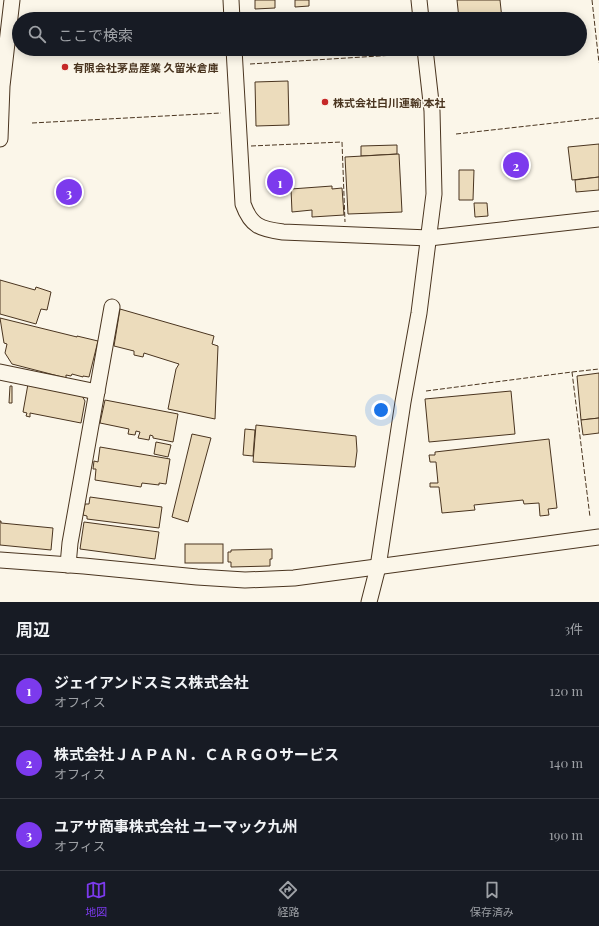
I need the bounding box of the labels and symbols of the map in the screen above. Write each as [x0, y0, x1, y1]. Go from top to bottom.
place label: 有限会社茅島産業 久留米倉庫 [73, 60, 219, 75]
marker: 有限会社茅島産業 久留米倉庫 [60, 62, 70, 72]
place label: 株式会社白川運輸 本社 [333, 95, 446, 110]
marker: 株式会社白川運輸 本社 [320, 97, 330, 107]
pin: 2 [503, 150, 529, 180]
pin: 1 [267, 167, 293, 197]
pin: 3 [56, 177, 82, 207]
your location [371, 400, 391, 420]

